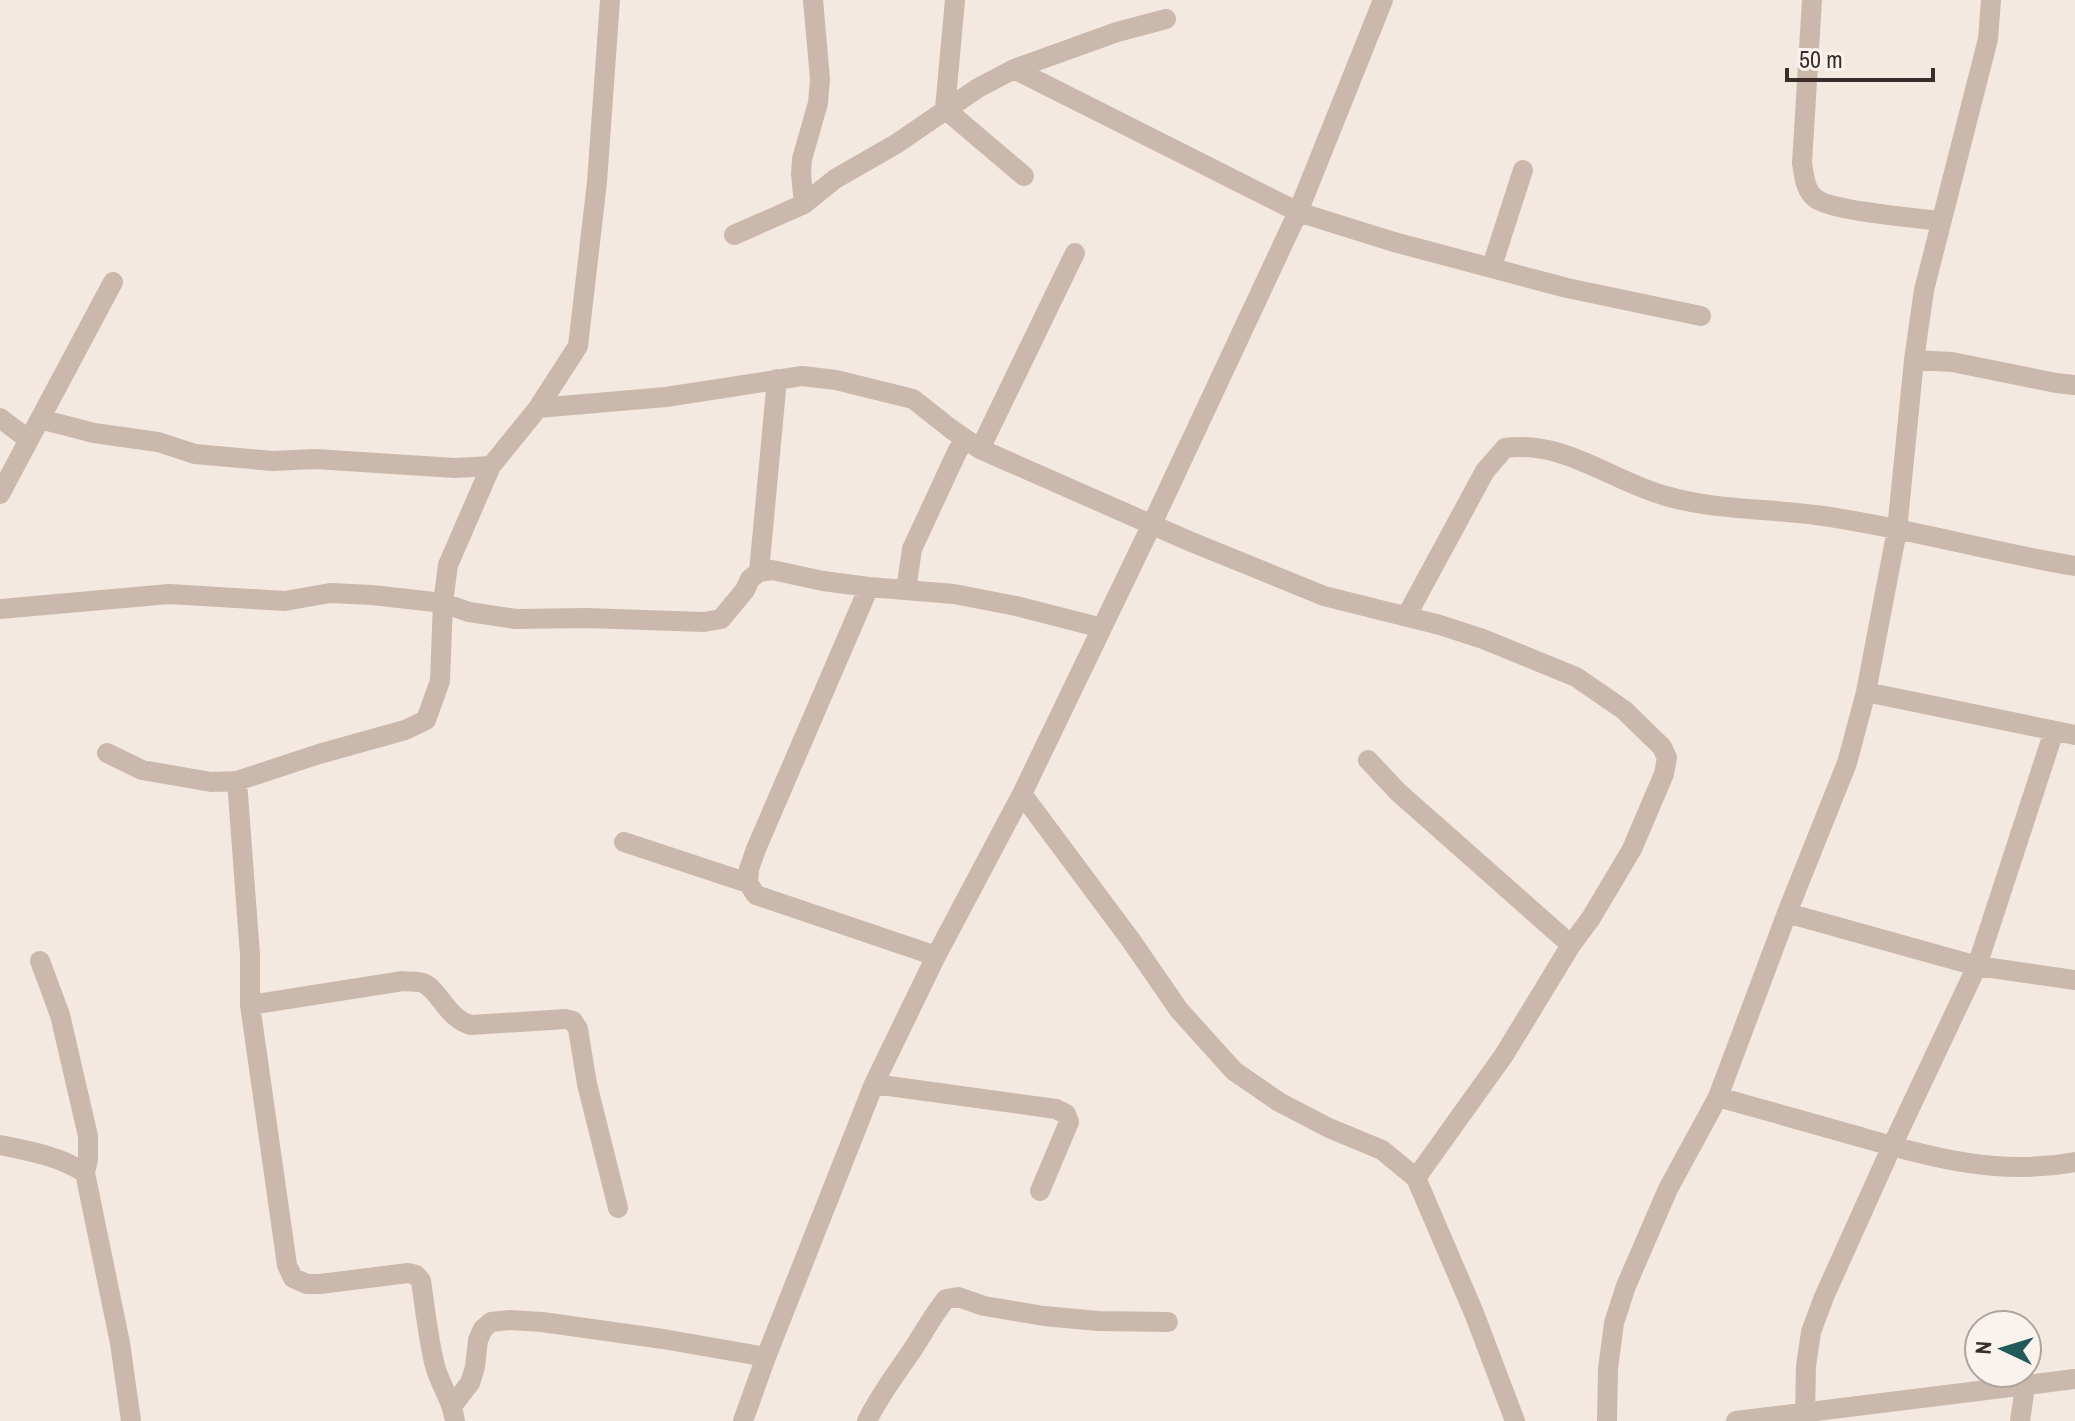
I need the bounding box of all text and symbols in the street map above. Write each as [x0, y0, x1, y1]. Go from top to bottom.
scale bar [1787, 32, 1933, 82]
text: 50 m [1799, 43, 1843, 75]
north arrow [1963, 1309, 2043, 1389]
text: N [1968, 1340, 1998, 1355]

